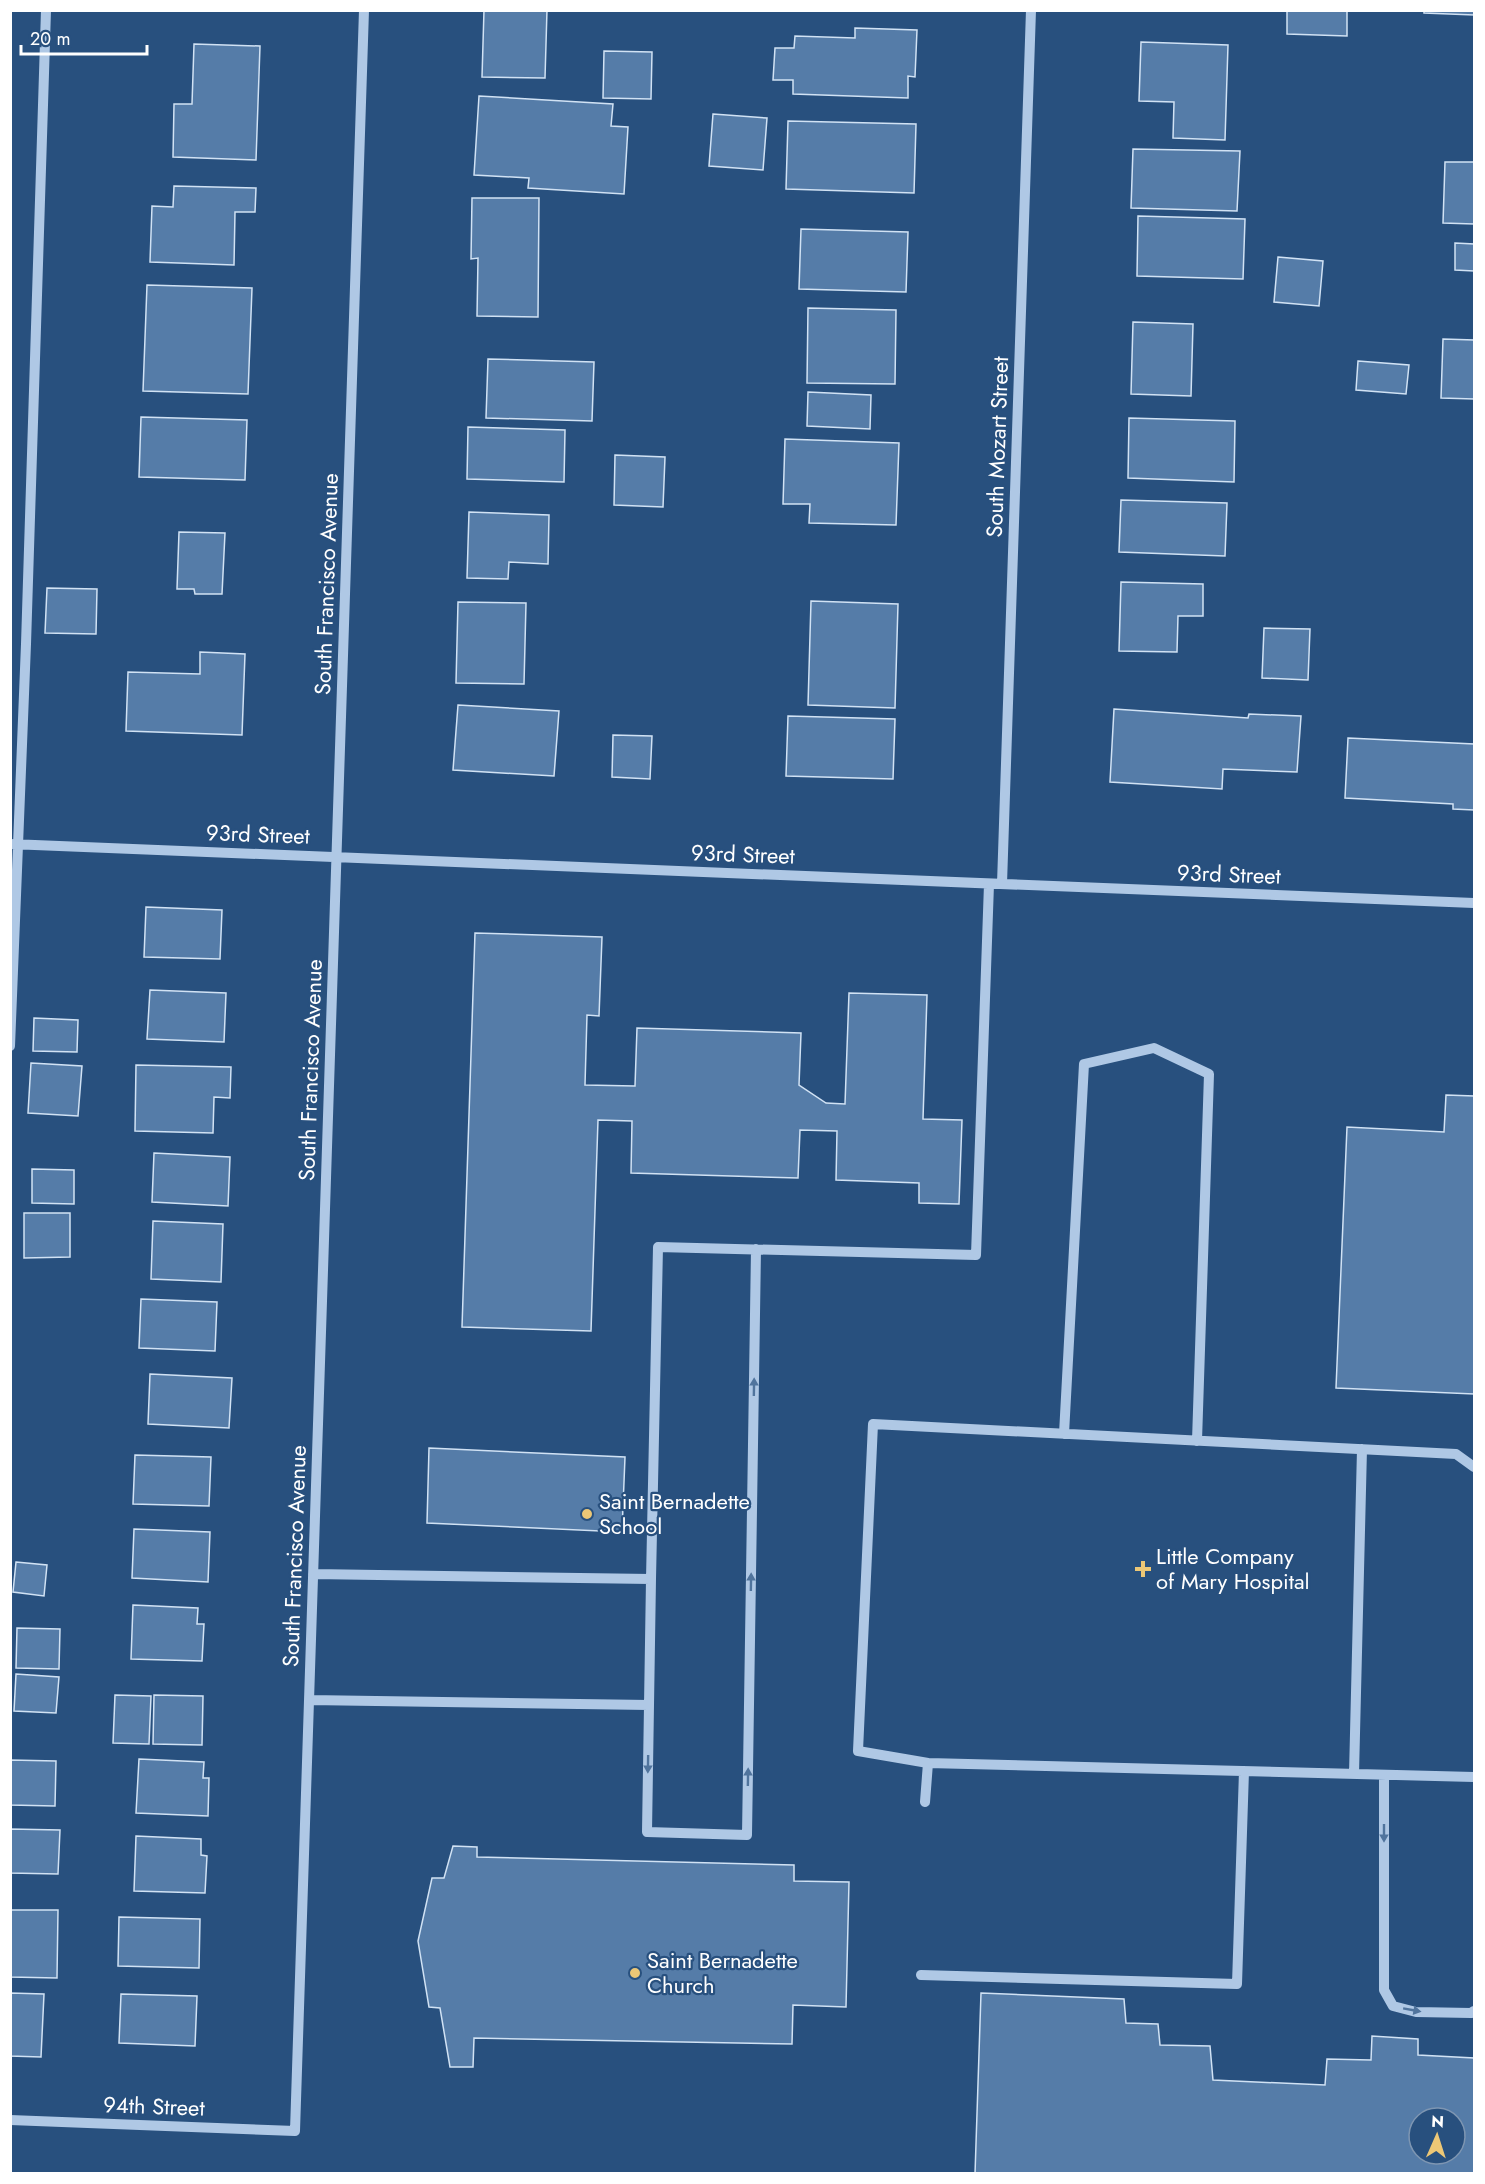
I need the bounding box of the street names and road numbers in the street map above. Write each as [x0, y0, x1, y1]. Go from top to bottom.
street label: South Mozart Street [978, 355, 1016, 538]
street label: South Francisco Avenue [306, 472, 346, 696]
street label: 93rd Street [206, 816, 311, 852]
street label: 93rd Street [691, 836, 796, 872]
street label: 93rd Street [1177, 856, 1282, 892]
street label: South Francisco Avenue [290, 958, 330, 1182]
street label: South Francisco Avenue [274, 1444, 314, 1668]
street label: 94th Street [103, 2088, 206, 2124]

